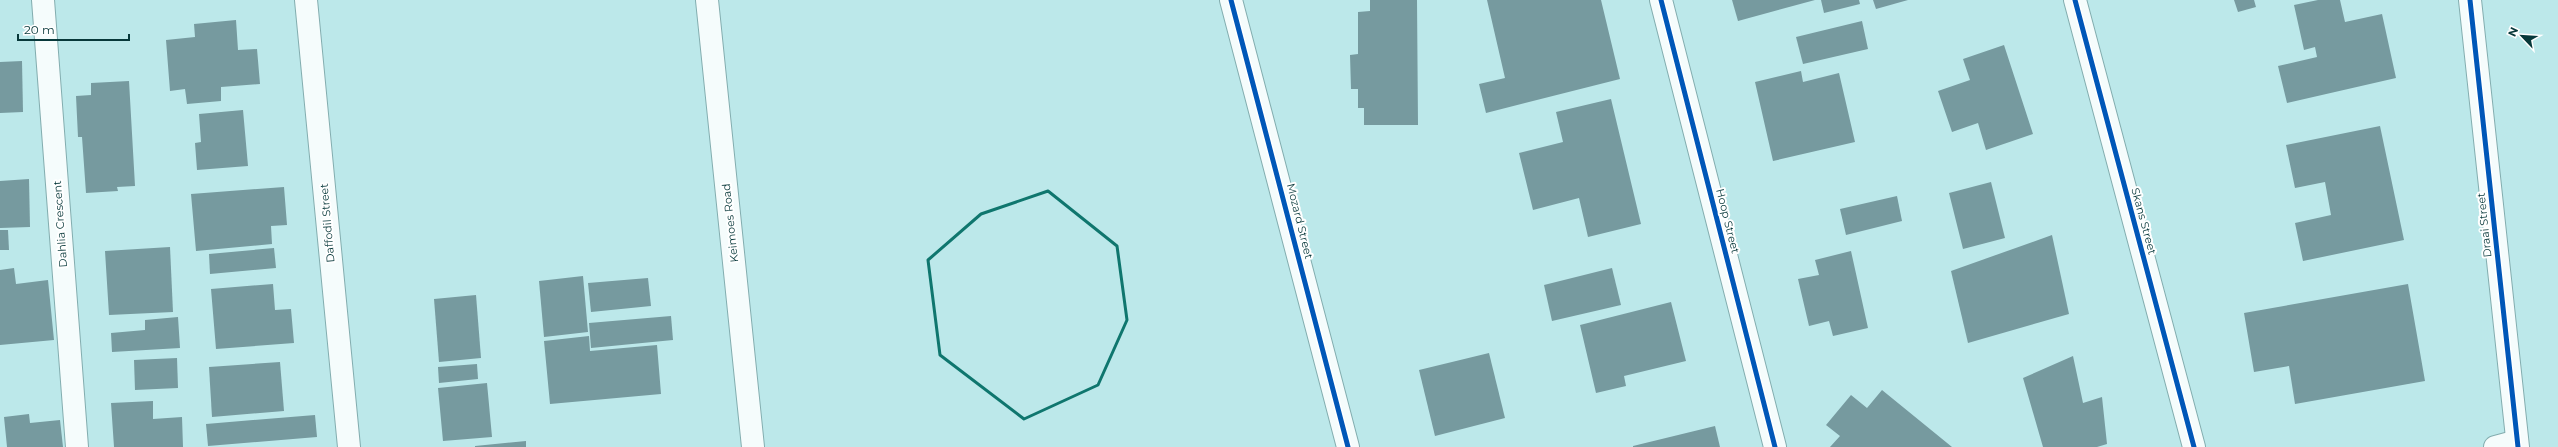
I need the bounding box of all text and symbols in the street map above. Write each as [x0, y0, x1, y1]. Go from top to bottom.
scale bar [18, 16, 129, 42]
north arrow [2502, 16, 2542, 56]
text: 20 m [24, 22, 55, 37]
text: N [2505, 25, 2521, 39]
street label: Dahlia Crescent [50, 180, 70, 268]
street label: Daffodil Street [317, 182, 337, 263]
street label: Mozard Street [1284, 182, 1316, 261]
street label: Keimoes Road [719, 183, 741, 263]
street label: Skans Street [2128, 186, 2160, 256]
street label: Hoop Street [1713, 187, 1743, 255]
street label: Draai Street [2474, 191, 2494, 258]

